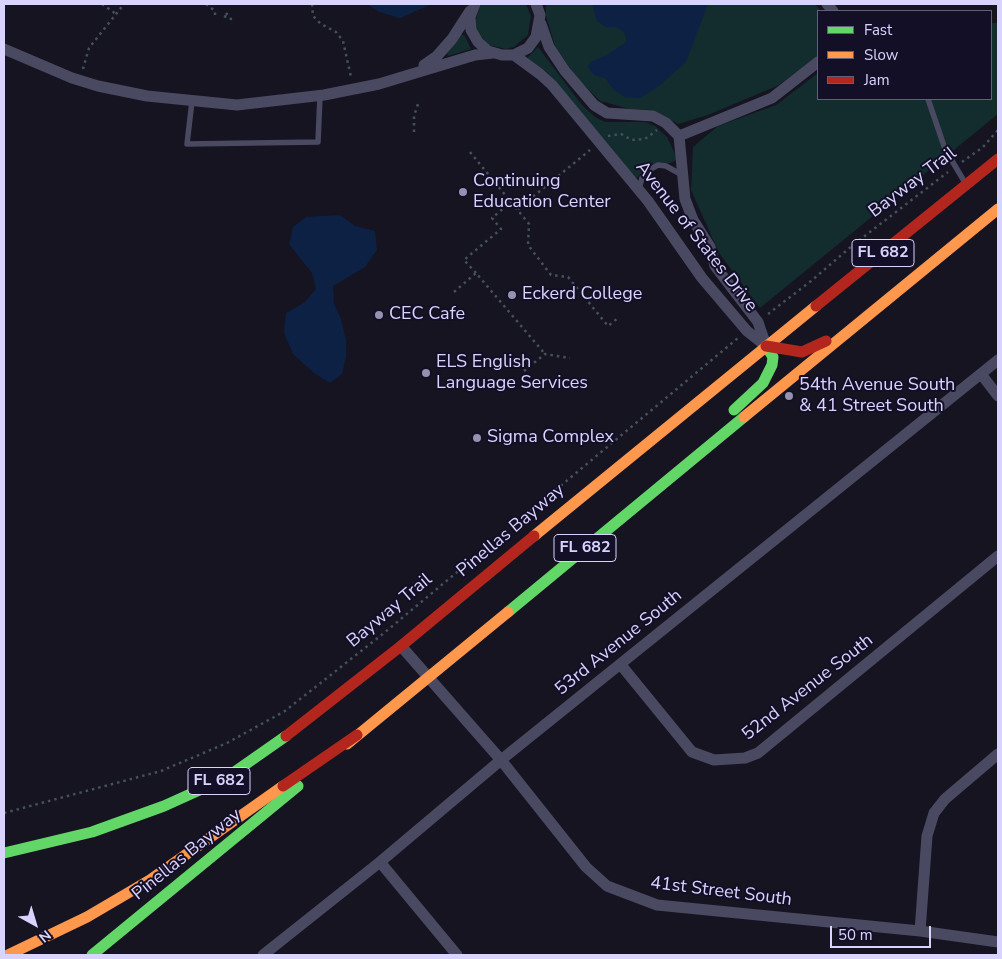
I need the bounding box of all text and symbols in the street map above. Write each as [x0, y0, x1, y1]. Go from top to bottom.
legend [817, 10, 992, 100]
text: Fast [864, 20, 892, 40]
text: Slow [864, 45, 898, 65]
text: Jam [864, 70, 890, 90]
street label: Bayway Trail [865, 143, 961, 223]
street label: Avenue of States Drive [631, 157, 761, 317]
place label: Continuing Education Center [473, 171, 611, 213]
marker: Continuing Education Center [457, 186, 469, 198]
road number: FL 682 [852, 240, 914, 266]
place label: Eckerd College [522, 284, 642, 306]
marker: Eckerd College [506, 289, 518, 301]
place label: CEC Cafe [389, 304, 465, 326]
marker: CEC Cafe [373, 309, 385, 321]
place label: ELS English Language Services [436, 352, 588, 394]
marker: ELS English Language Services [420, 367, 432, 379]
place label: 54th Avenue South & 41 Street South [799, 375, 955, 418]
marker: 54th Avenue South & 41 Street South [783, 390, 795, 402]
place label: Sigma Complex [487, 427, 614, 449]
marker: Sigma Complex [471, 432, 483, 444]
street label: Pinellas Bayway [453, 480, 569, 582]
road number: FL 682 [554, 534, 616, 562]
street label: Bayway Trail [343, 569, 437, 653]
street label: 53rd Avenue South [551, 585, 687, 701]
street label: 52nd Avenue South [738, 630, 878, 746]
road number: FL 682 [188, 768, 250, 794]
street label: Pinellas Bayway [128, 805, 246, 905]
street label: 41st Street South [649, 873, 793, 911]
north arrow [10, 899, 60, 949]
scale bar [832, 916, 933, 948]
text: N [35, 925, 55, 947]
text: 50 m [838, 925, 873, 945]

